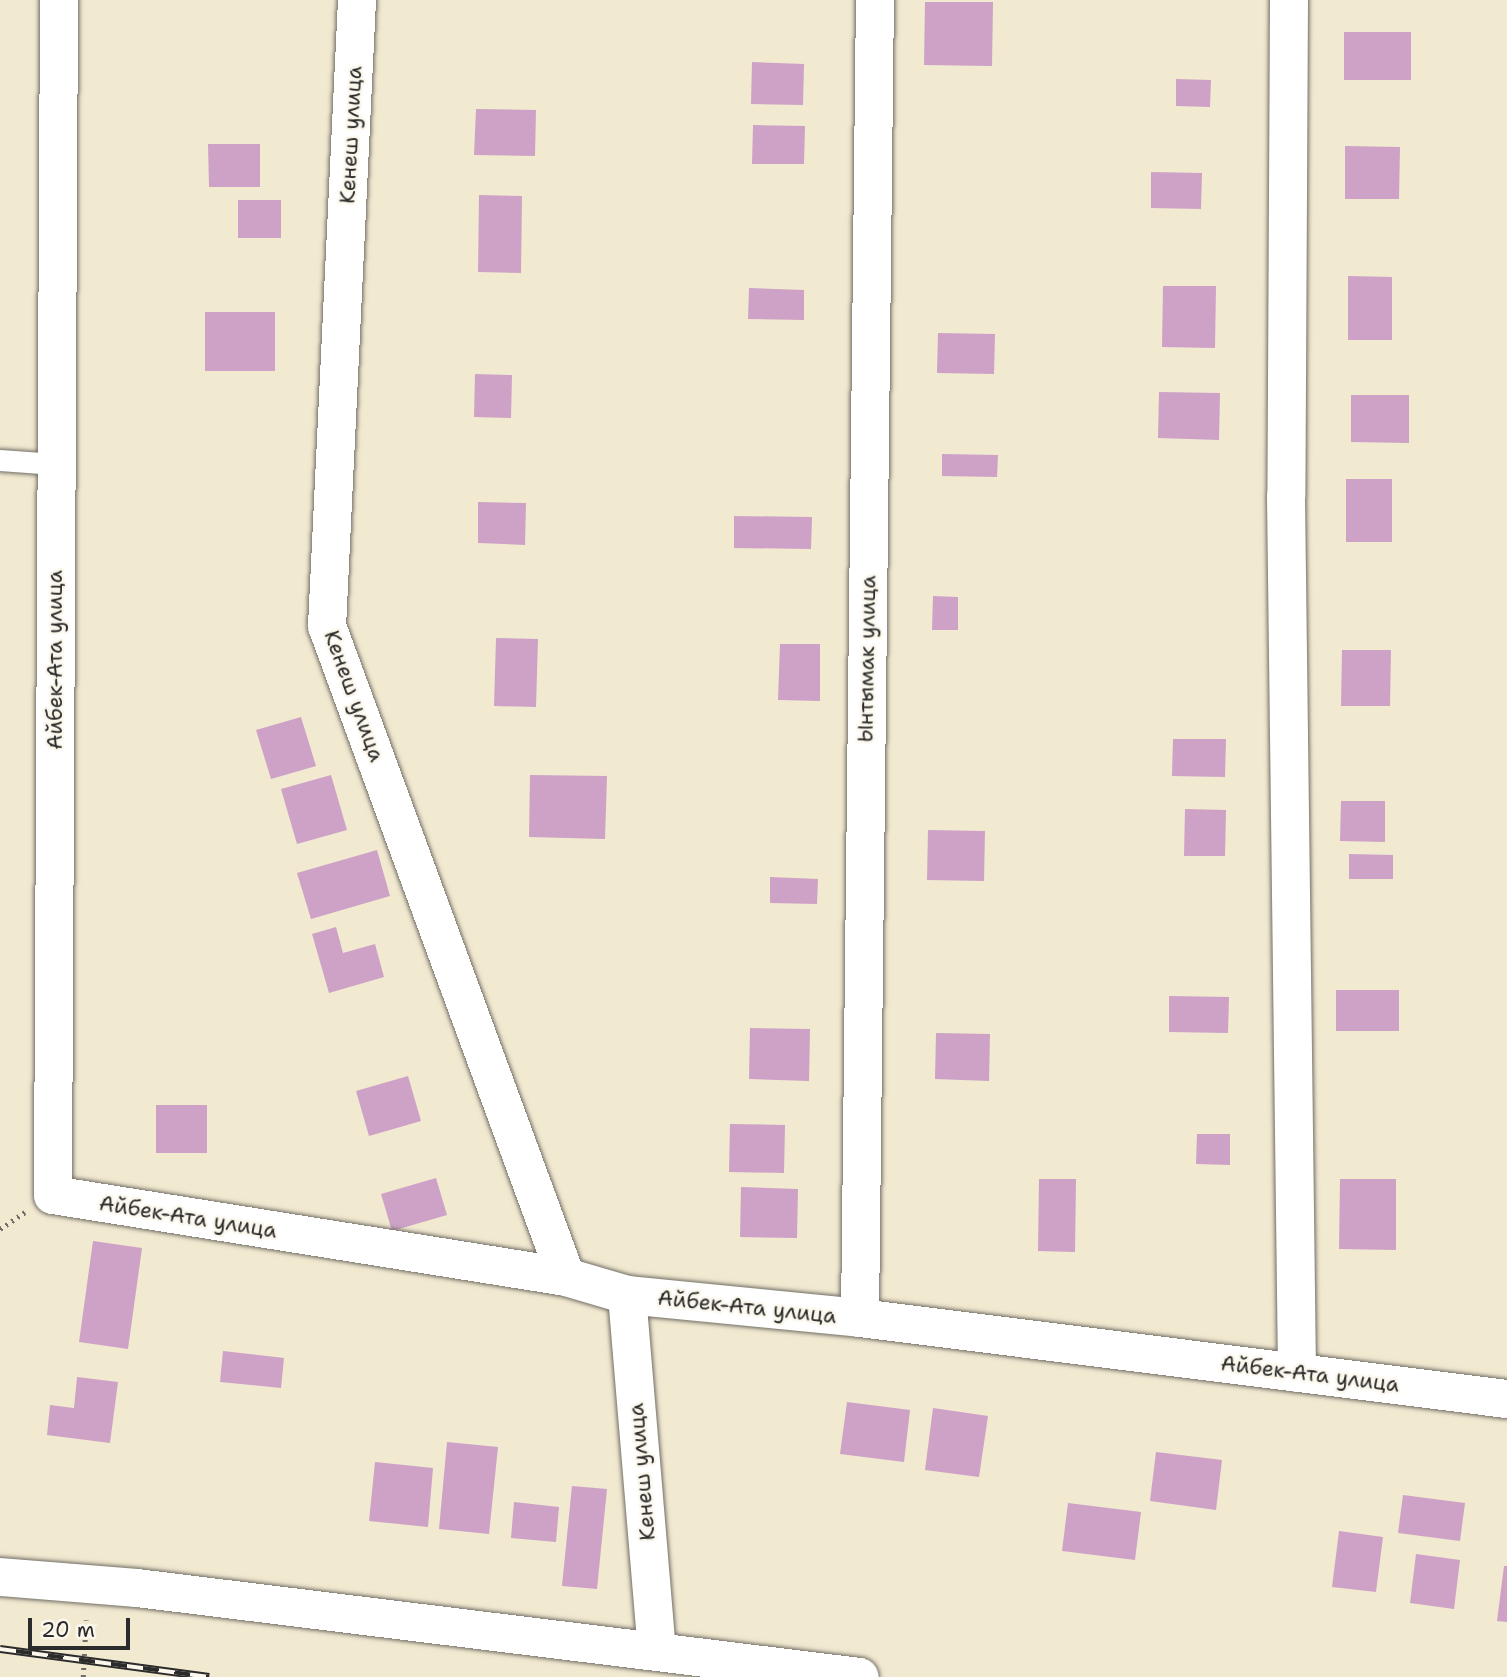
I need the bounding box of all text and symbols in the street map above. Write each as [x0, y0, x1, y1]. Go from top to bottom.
street label: Кенеш улица [335, 66, 367, 204]
street label: Айбек-Ата улица [42, 570, 68, 750]
street label: Ынтымак улица [853, 575, 881, 743]
street label: Кенеш улица [319, 627, 389, 765]
street label: Айбек-Ата улица [97, 1191, 279, 1243]
street label: Айбек-Ата улица [656, 1285, 838, 1329]
street label: Айбек-Ата улица [1219, 1351, 1401, 1397]
street label: Кенеш улица [623, 1402, 661, 1542]
scale bar [32, 1604, 133, 1648]
text: 20 m [41, 1616, 95, 1644]

